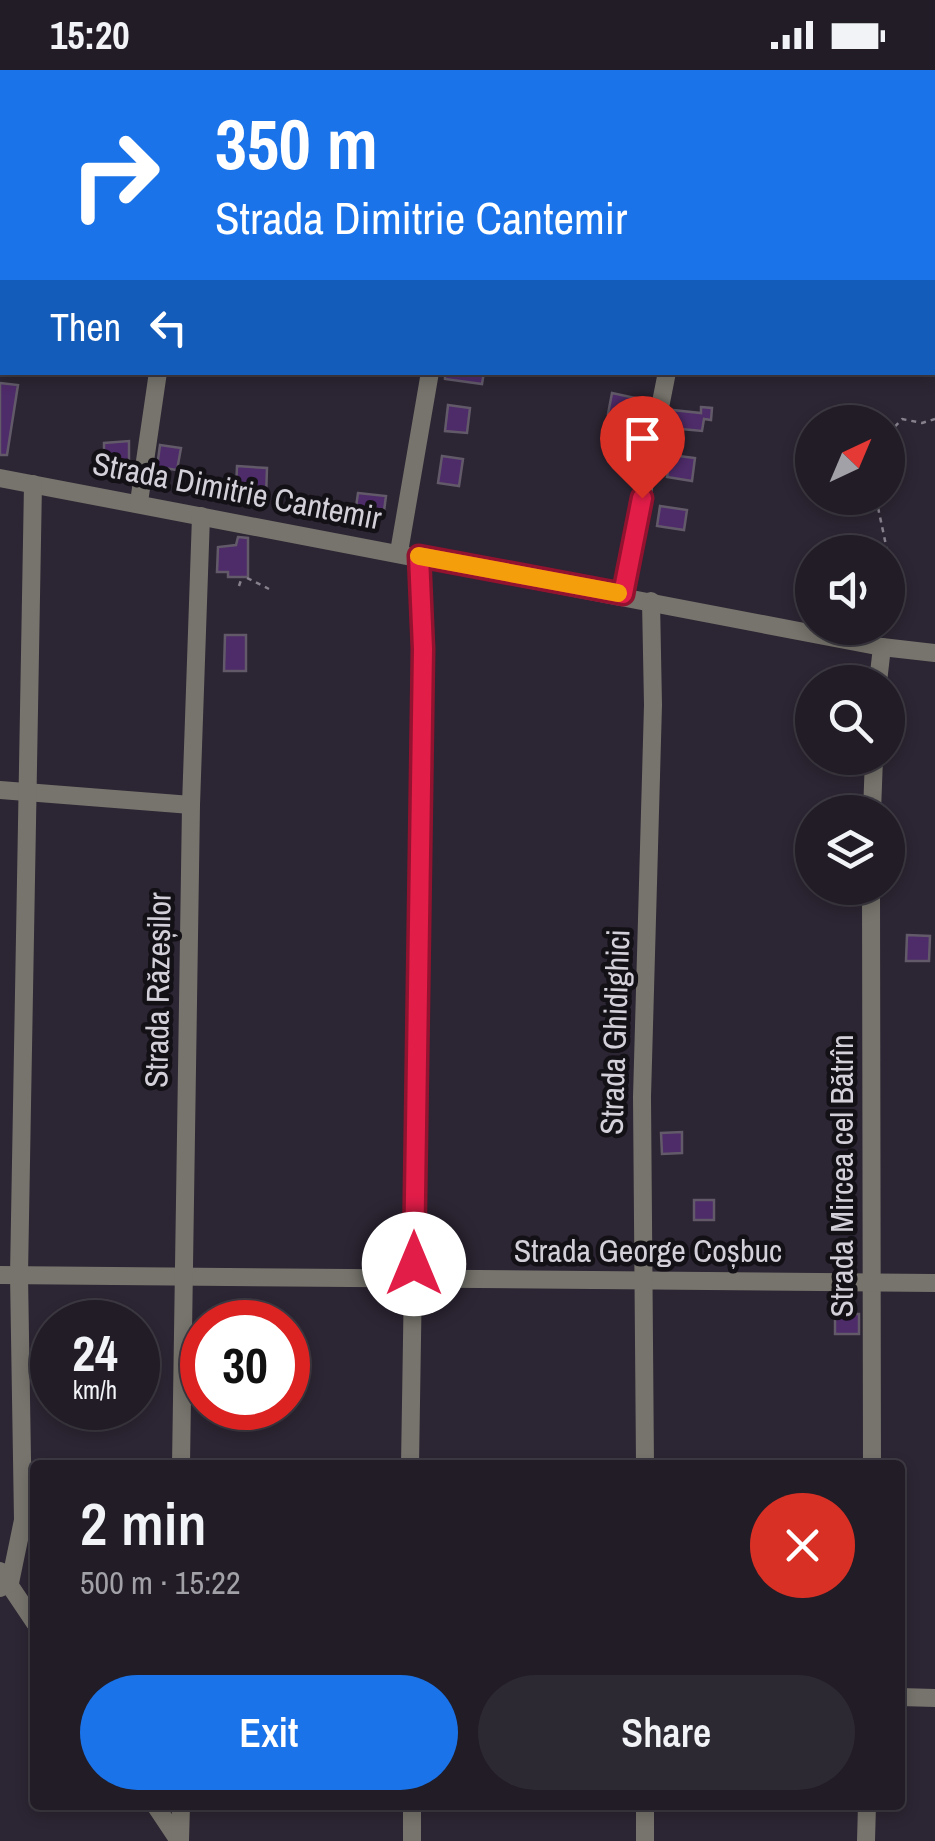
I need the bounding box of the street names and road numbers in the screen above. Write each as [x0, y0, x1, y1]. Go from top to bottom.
street label: Strada Dimitrie Cantemir [89, 441, 385, 540]
street label: Strada Răzeșilor [134, 892, 181, 1088]
street label: Strada Ghidighici [589, 928, 640, 1136]
street label: Strada Mircea cel Bătrîn [820, 1035, 863, 1317]
street label: Strada George Coșbuc [514, 1229, 782, 1272]

